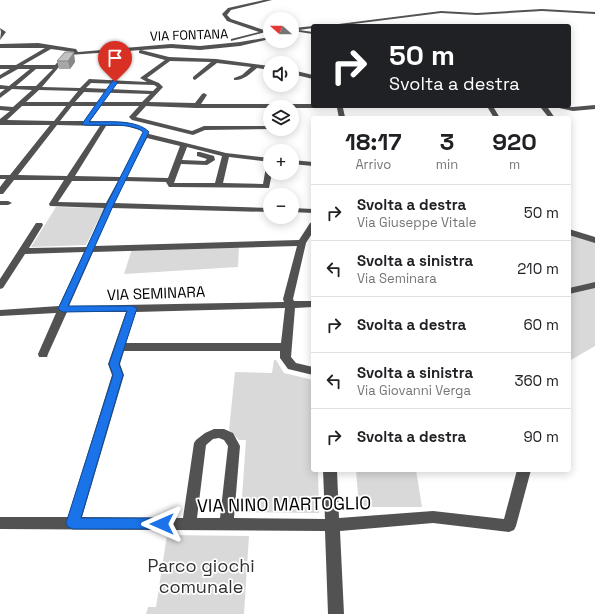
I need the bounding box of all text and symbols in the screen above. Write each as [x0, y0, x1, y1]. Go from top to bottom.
north arrow [263, 12, 299, 48]
map controls [263, 12, 299, 224]
street label: VIA FONTANA [149, 25, 229, 45]
text: 50 m [389, 37, 455, 73]
icon: right [323, 40, 375, 92]
pin [98, 41, 132, 82]
icon: arrive [104, 47, 126, 69]
button: sound [263, 56, 299, 92]
text: Svolta a destra [389, 72, 520, 95]
button: layers [263, 100, 299, 136]
text: 18:17 [345, 126, 402, 157]
text: 3 [440, 126, 454, 157]
text: 920 [492, 126, 537, 157]
button: + [263, 144, 299, 180]
text: Arrivo [355, 156, 391, 173]
text: min [436, 156, 458, 173]
text: m [509, 156, 520, 173]
button: − [263, 188, 299, 224]
text: Svolta a destra [357, 195, 466, 214]
icon: right [323, 202, 345, 224]
text: 50 m [524, 203, 559, 222]
text: Via Giuseppe Vitale [357, 214, 476, 231]
text: Svolta a sinistra [357, 251, 473, 270]
icon: left [323, 258, 345, 280]
text: 210 m [517, 259, 559, 278]
text: Via Seminara [357, 270, 437, 287]
street label: VIA SEMINARA [106, 282, 206, 304]
icon: right [323, 314, 345, 336]
text: Svolta a destra [357, 315, 466, 334]
text: 60 m [523, 315, 559, 334]
text: Svolta a sinistra [357, 363, 473, 382]
icon: left [323, 370, 345, 392]
text: 360 m [514, 371, 559, 390]
text: Via Giovanni Verga [357, 382, 471, 399]
icon: right [323, 426, 345, 448]
text: Svolta a destra [357, 427, 466, 446]
text: 90 m [523, 427, 559, 446]
street label: VIA NINO MARTOGLIO [197, 491, 371, 517]
position arrow [141, 503, 183, 545]
park label: Parco giochi comunale [147, 554, 255, 598]

